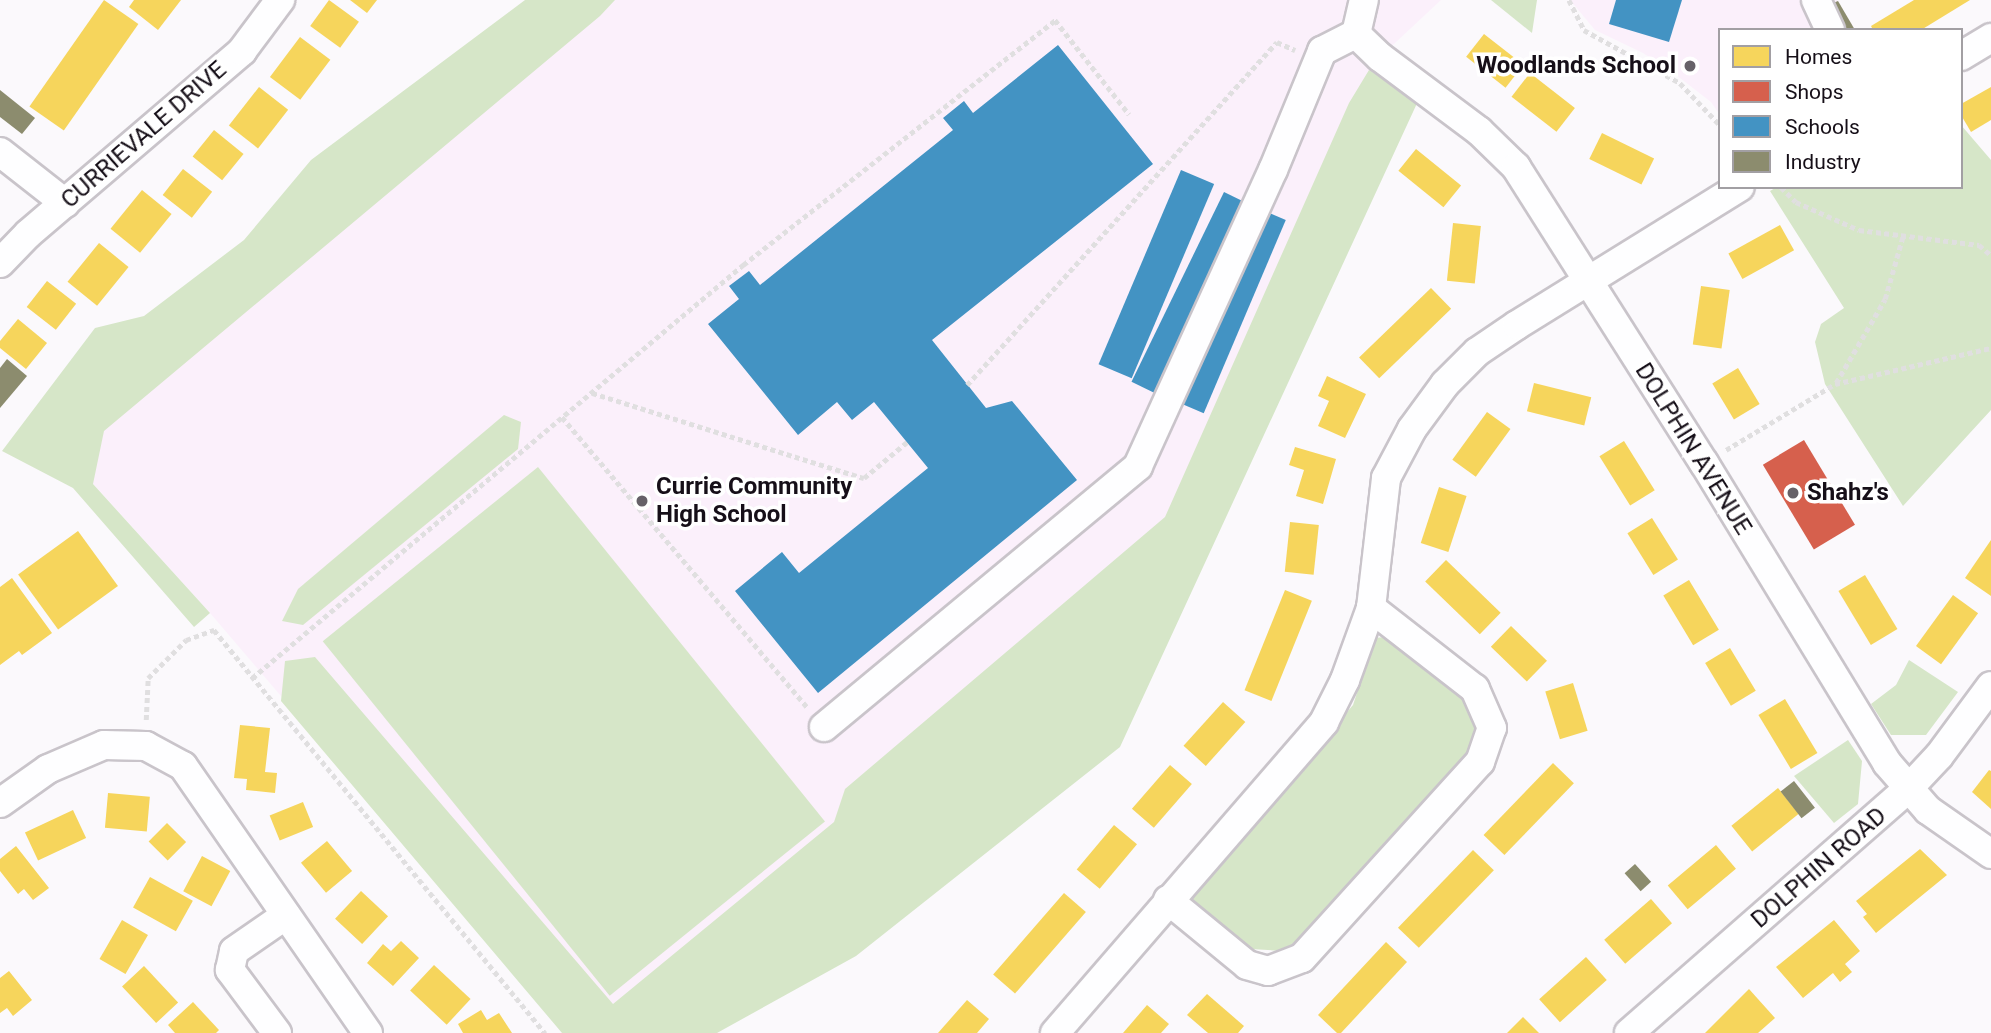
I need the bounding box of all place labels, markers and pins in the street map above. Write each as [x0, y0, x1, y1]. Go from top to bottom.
place label: Woodlands School [1476, 52, 1676, 80]
marker: Woodlands School [1682, 58, 1698, 74]
place label: Currie Community High School [656, 473, 852, 529]
place label: Shahz's [1807, 479, 1889, 507]
marker: Shahz's [1785, 485, 1801, 501]
marker: Currie Community High School [634, 493, 650, 509]

